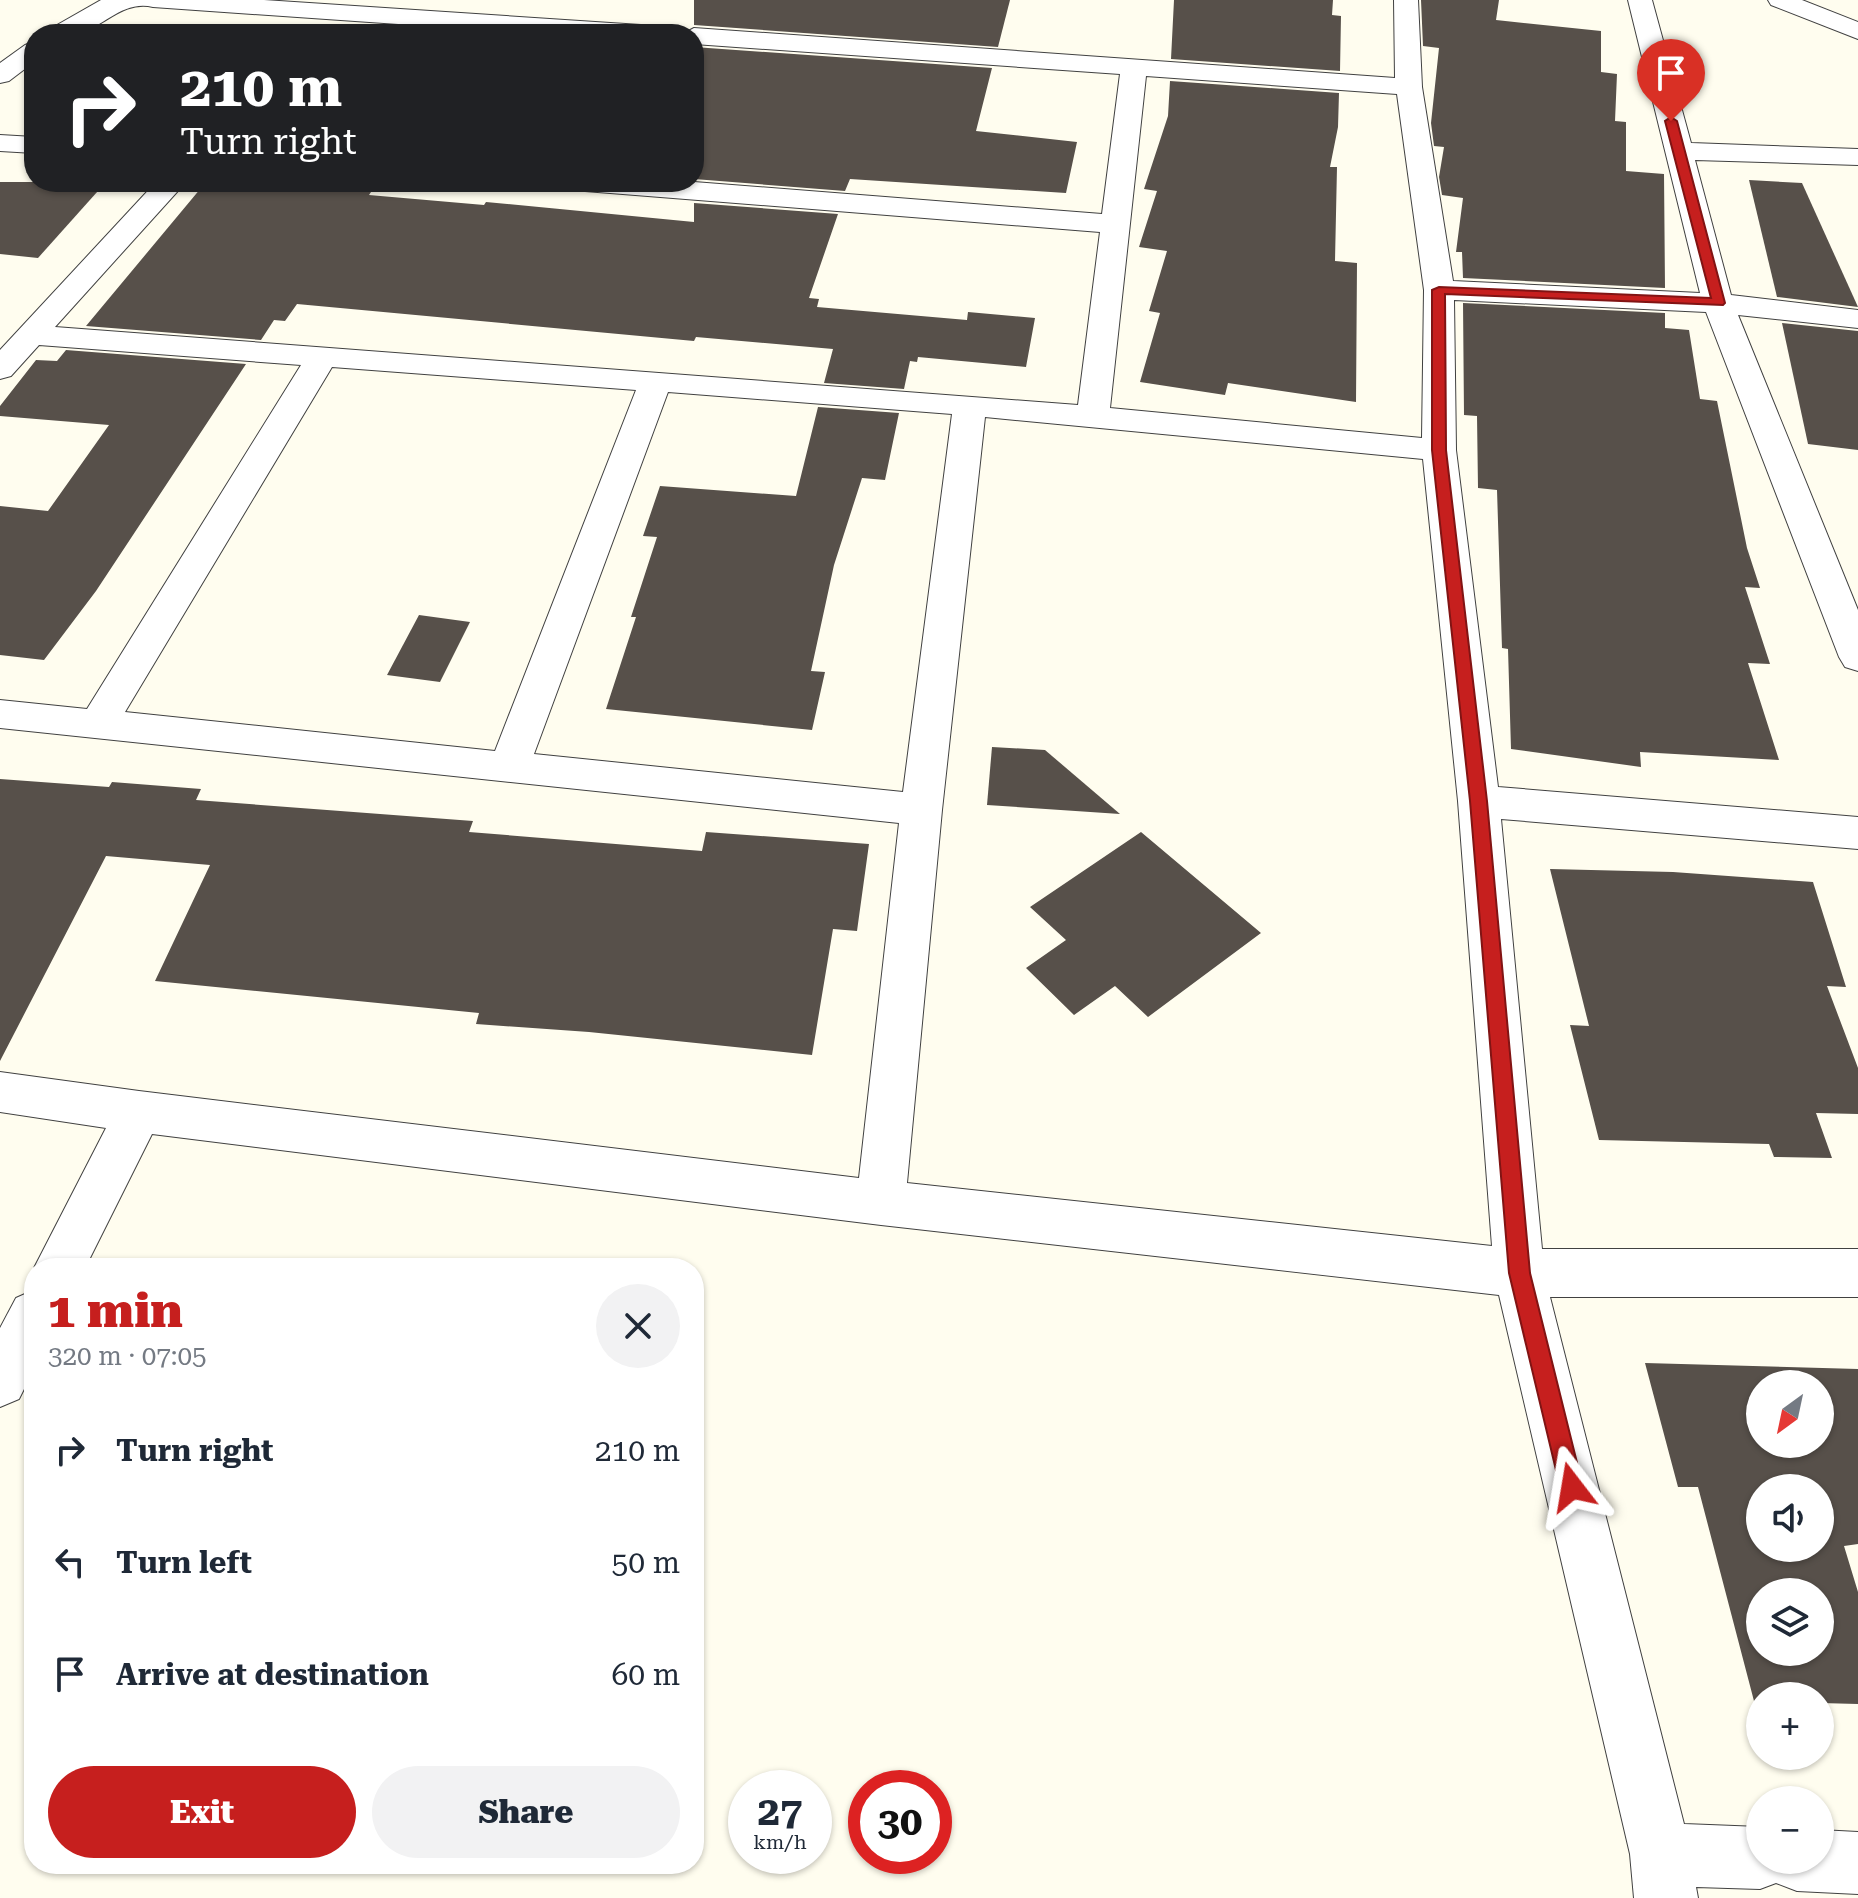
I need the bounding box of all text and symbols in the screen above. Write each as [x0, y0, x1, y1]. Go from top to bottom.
pin [1637, 39, 1705, 121]
icon: arrive [1649, 51, 1693, 95]
text: 210 m [180, 54, 342, 120]
icon: right [48, 56, 152, 160]
text: Turn right [180, 121, 357, 163]
text: 1 min [48, 1283, 183, 1339]
button: close [596, 1284, 680, 1368]
text: 320 m · 07:05 [48, 1341, 207, 1371]
north arrow [1746, 1370, 1834, 1458]
map controls [1746, 1370, 1834, 1874]
icon: right [48, 1428, 92, 1472]
text: Turn right [116, 1433, 273, 1468]
text: 210 m [595, 1433, 680, 1468]
position arrow [1530, 1445, 1614, 1529]
button: sound [1746, 1474, 1834, 1562]
icon: left [48, 1540, 92, 1584]
text: Turn left [116, 1545, 252, 1580]
text: 50 m [611, 1545, 680, 1580]
button: layers [1746, 1578, 1834, 1666]
icon: arrive [48, 1652, 92, 1696]
text: Arrive at destination [116, 1657, 429, 1692]
text: 60 m [611, 1657, 680, 1692]
button: + [1746, 1682, 1834, 1770]
button: Exit [48, 1766, 356, 1858]
button: Share [372, 1766, 680, 1858]
speed limit sign: 30 [848, 1770, 952, 1874]
button: − [1746, 1786, 1834, 1874]
text: 27 [758, 1788, 802, 1835]
text: km/h [753, 1830, 807, 1854]

